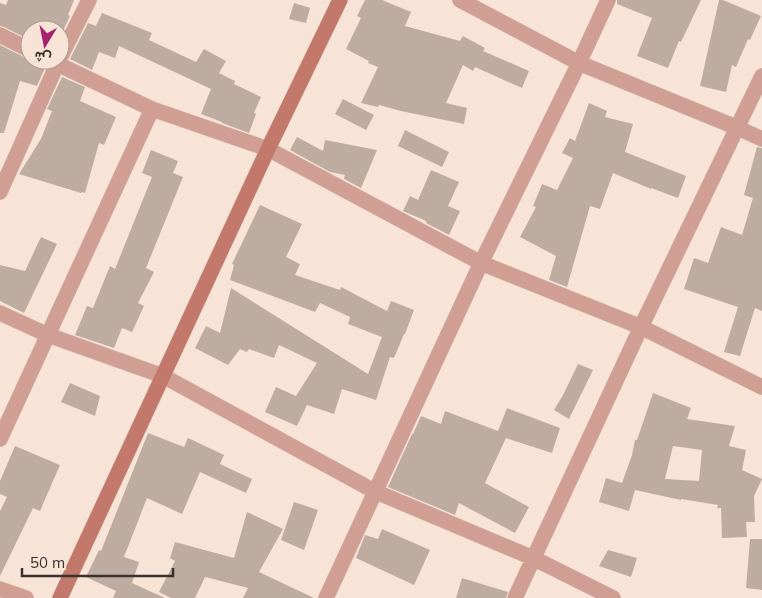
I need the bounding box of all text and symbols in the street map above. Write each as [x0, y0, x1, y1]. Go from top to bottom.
north arrow [20, 20, 70, 70]
text: ش [33, 47, 53, 68]
scale bar [22, 546, 174, 578]
text: 50 m [30, 553, 65, 572]

